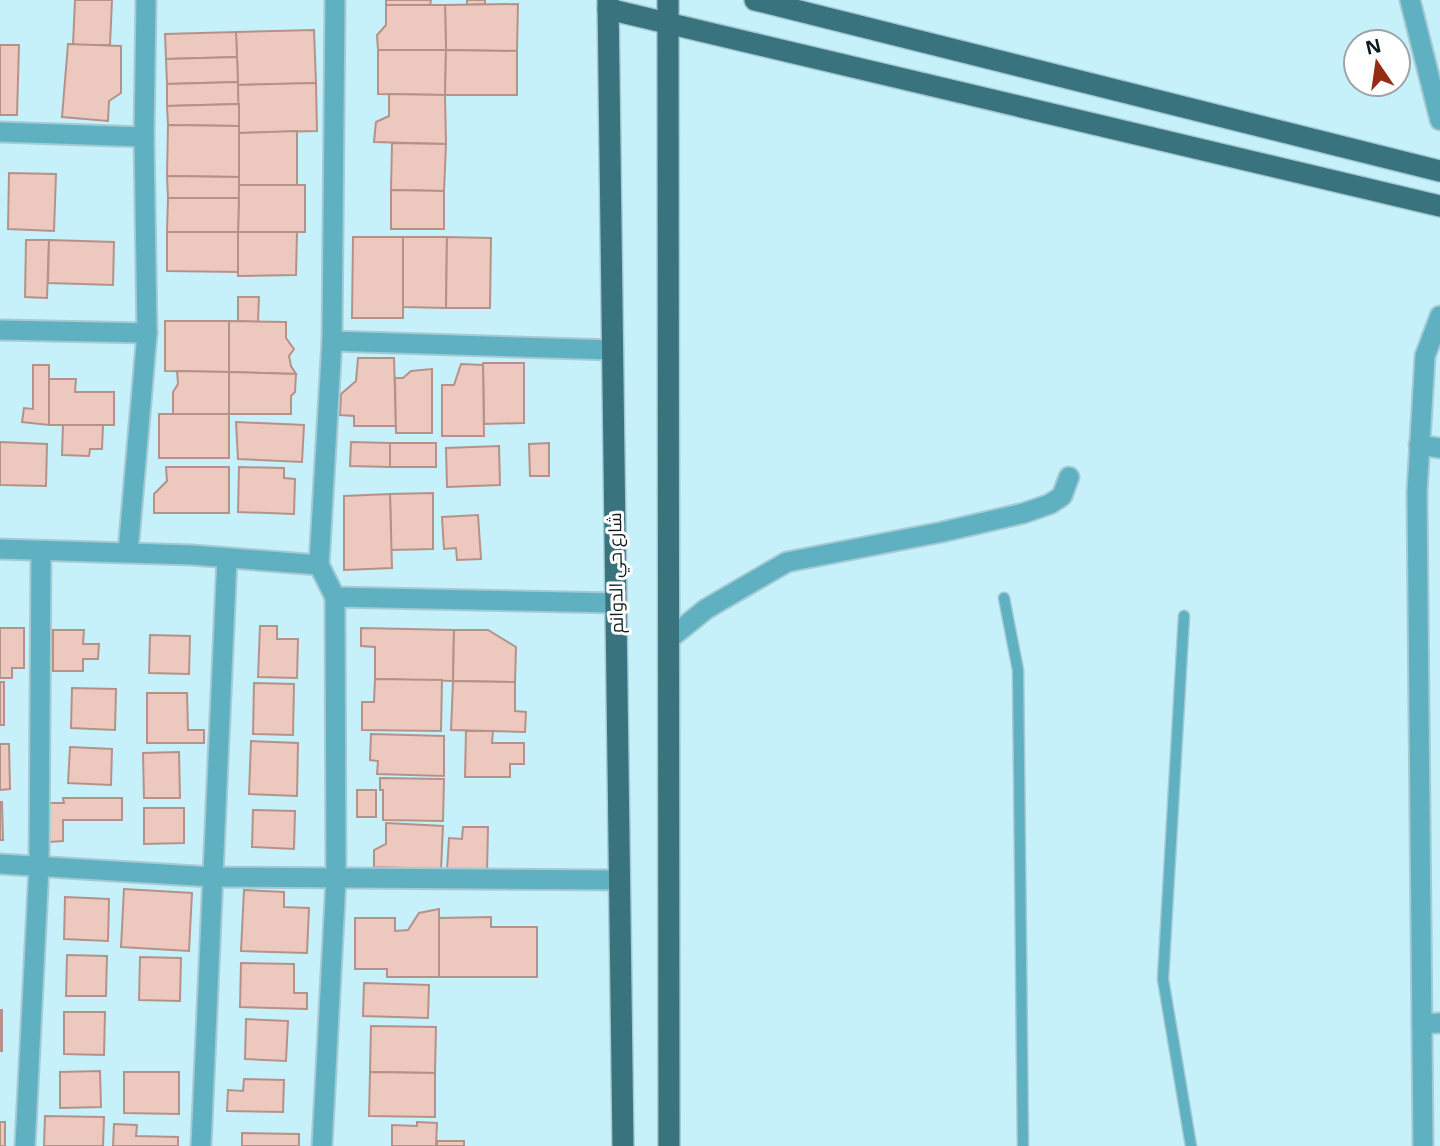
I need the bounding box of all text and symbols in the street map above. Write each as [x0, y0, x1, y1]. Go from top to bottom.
north arrow [1342, 28, 1412, 98]
text: N [1363, 32, 1384, 61]
street label: شارع حي الدوانم [602, 512, 631, 634]

